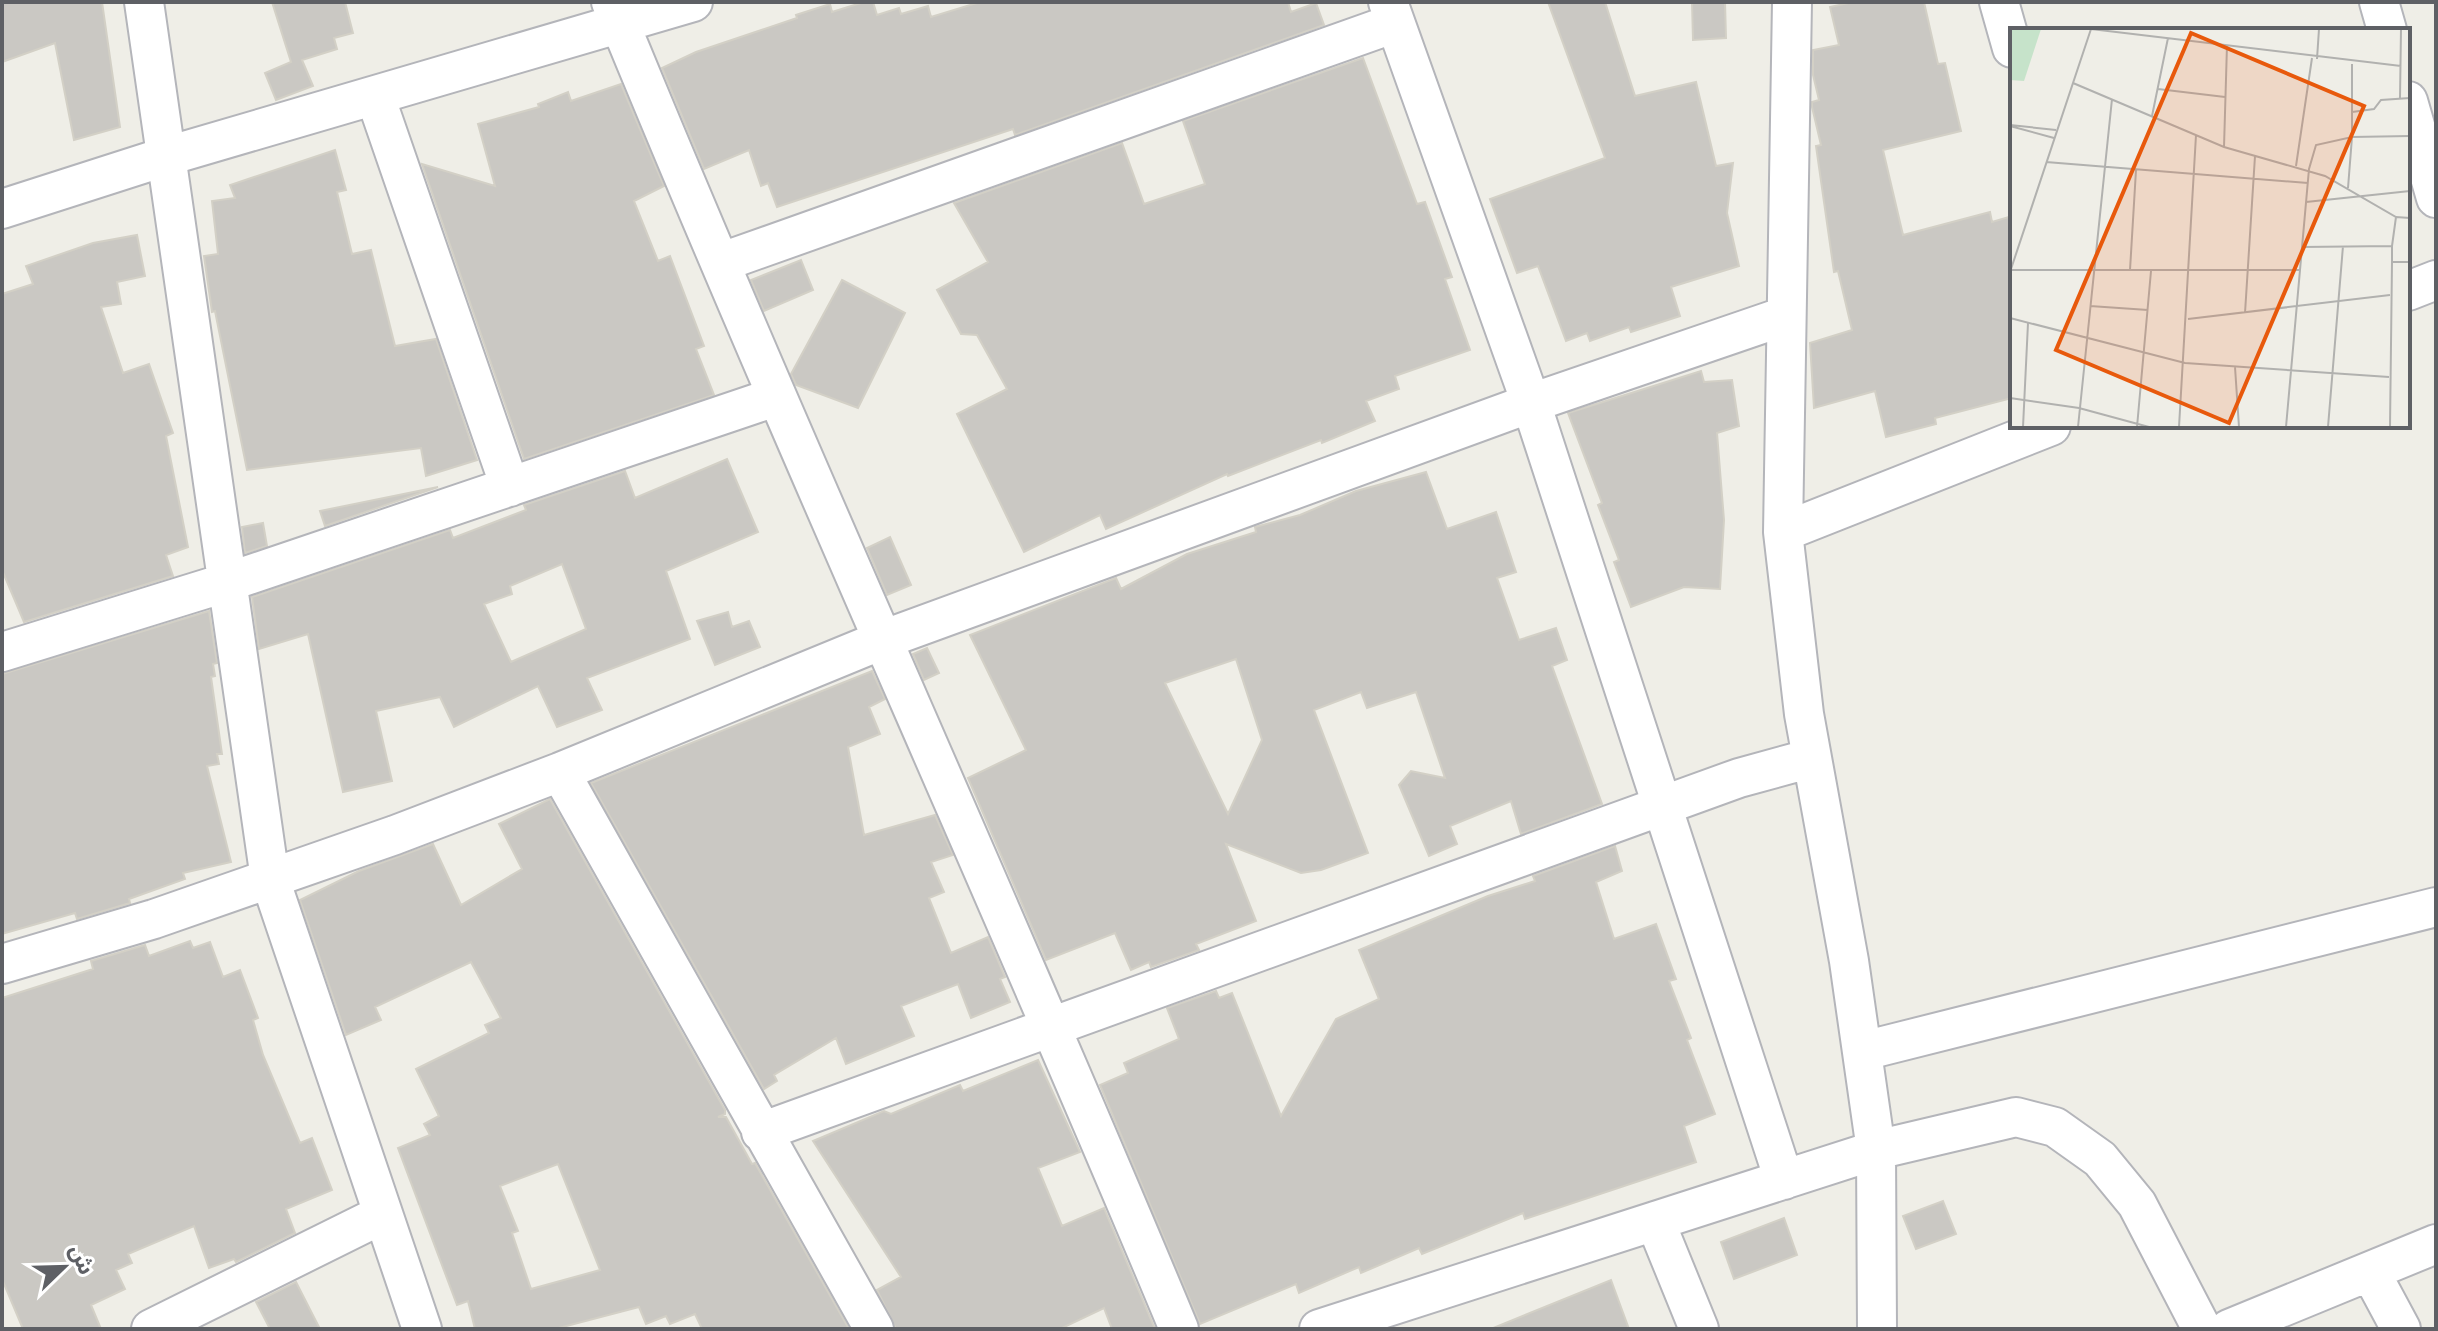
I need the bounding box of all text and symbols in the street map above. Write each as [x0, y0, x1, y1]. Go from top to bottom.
inset map [2010, 28, 2410, 428]
north arrow [24, 1227, 104, 1307]
text: ش [64, 1240, 100, 1279]

